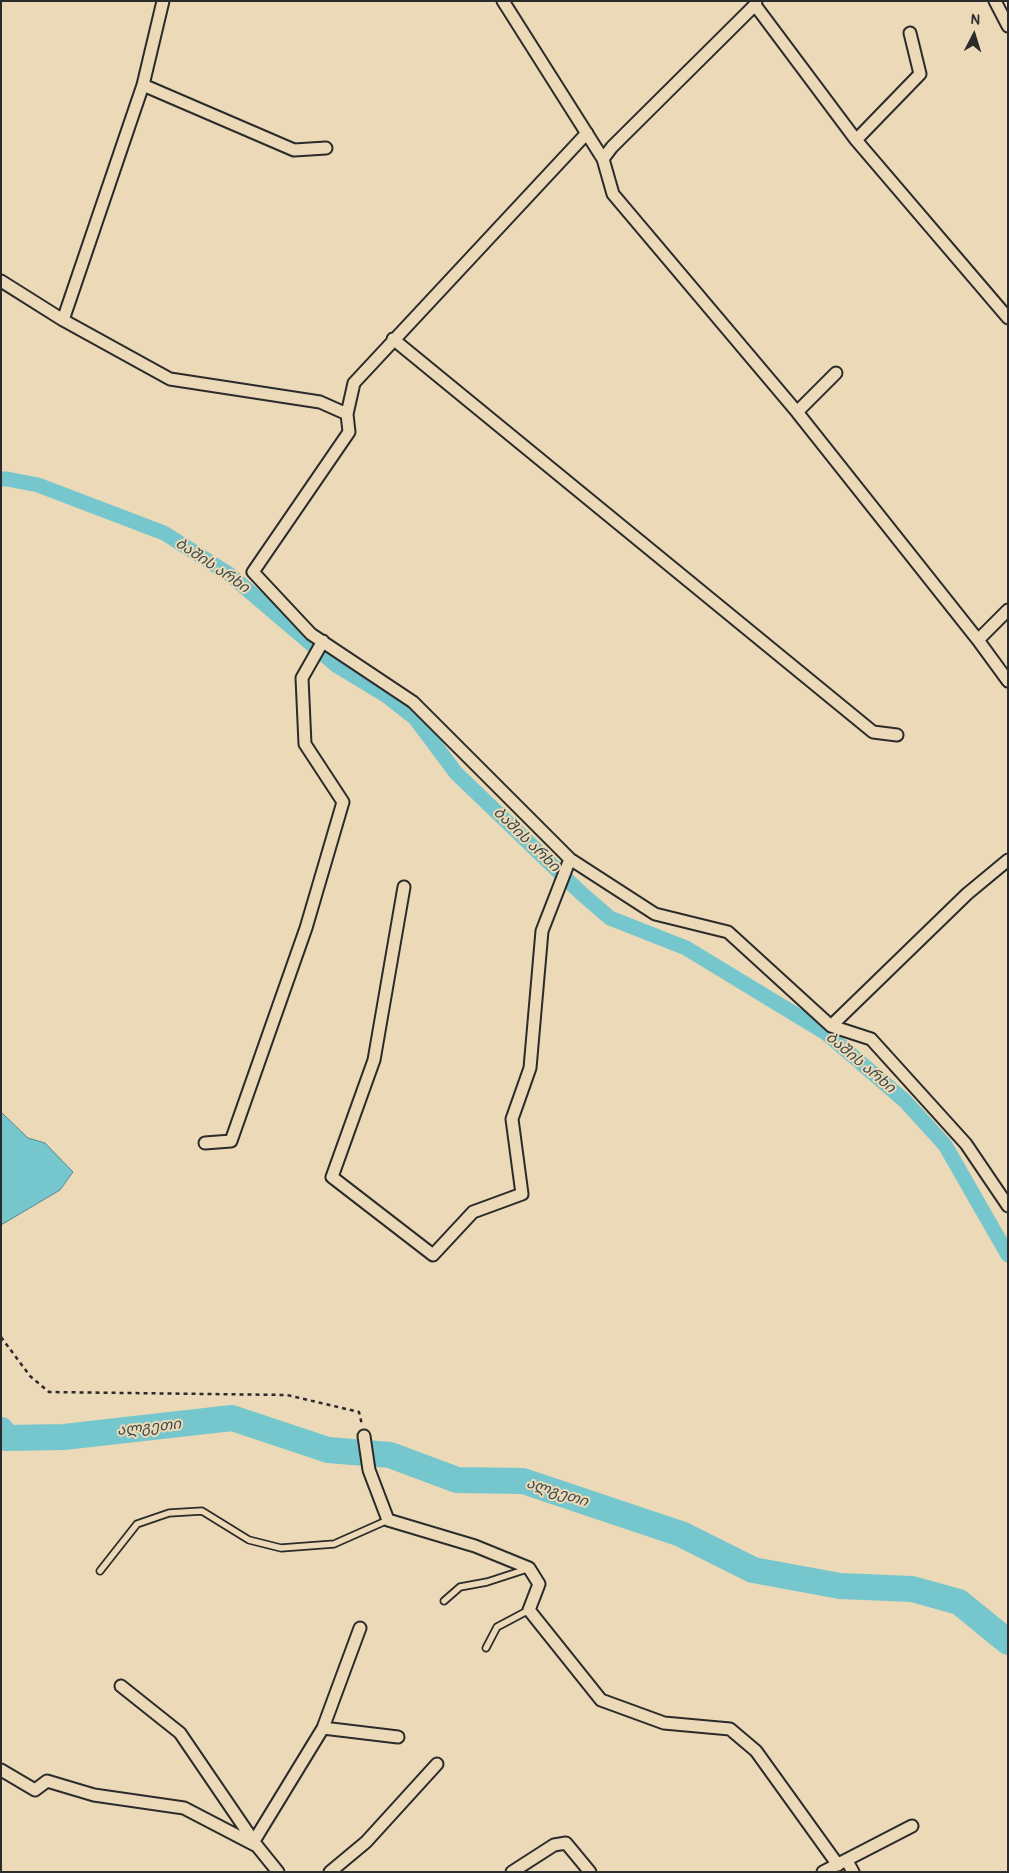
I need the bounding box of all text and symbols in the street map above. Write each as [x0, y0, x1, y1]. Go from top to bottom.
north arrow [949, 10, 999, 60]
text: N [970, 11, 981, 28]
water label: ბაშის არხი [172, 535, 252, 597]
water label: ბაშის არხი [489, 804, 563, 876]
water label: ბაშის არხი [822, 1029, 898, 1097]
water label: ალგეთი [116, 1416, 182, 1440]
water label: ალგეთი [524, 1475, 590, 1511]

